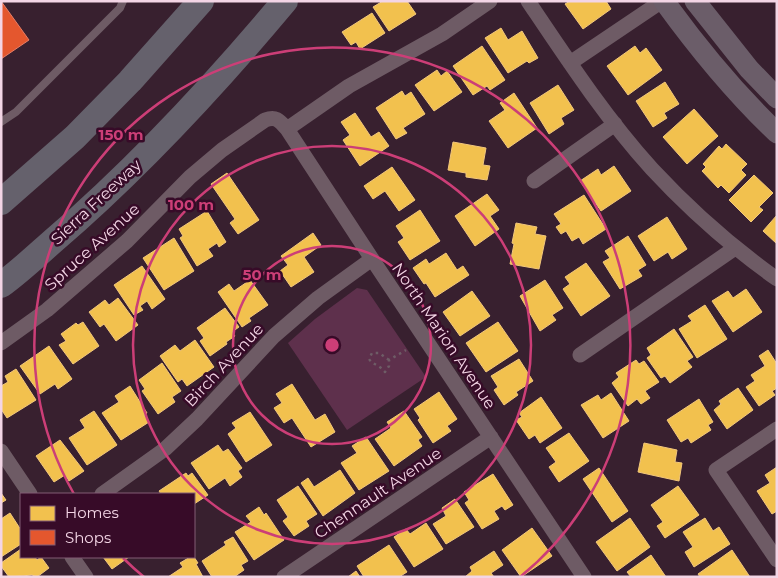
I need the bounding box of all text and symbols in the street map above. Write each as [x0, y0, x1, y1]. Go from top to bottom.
text: 150 m [99, 125, 143, 144]
street label: Sierra Freeway [47, 155, 145, 249]
text: 100 m [168, 195, 214, 214]
street label: Spruce Avenue [41, 199, 143, 295]
street label: North Marion Avenue [388, 259, 500, 413]
text: 50 m [242, 265, 282, 284]
street label: Birch Avenue [181, 319, 267, 411]
centre of rings [323, 336, 341, 354]
street label: Chennault Avenue [311, 443, 445, 543]
legend [20, 493, 195, 558]
text: Homes [65, 503, 119, 522]
text: Shops [65, 528, 111, 547]

